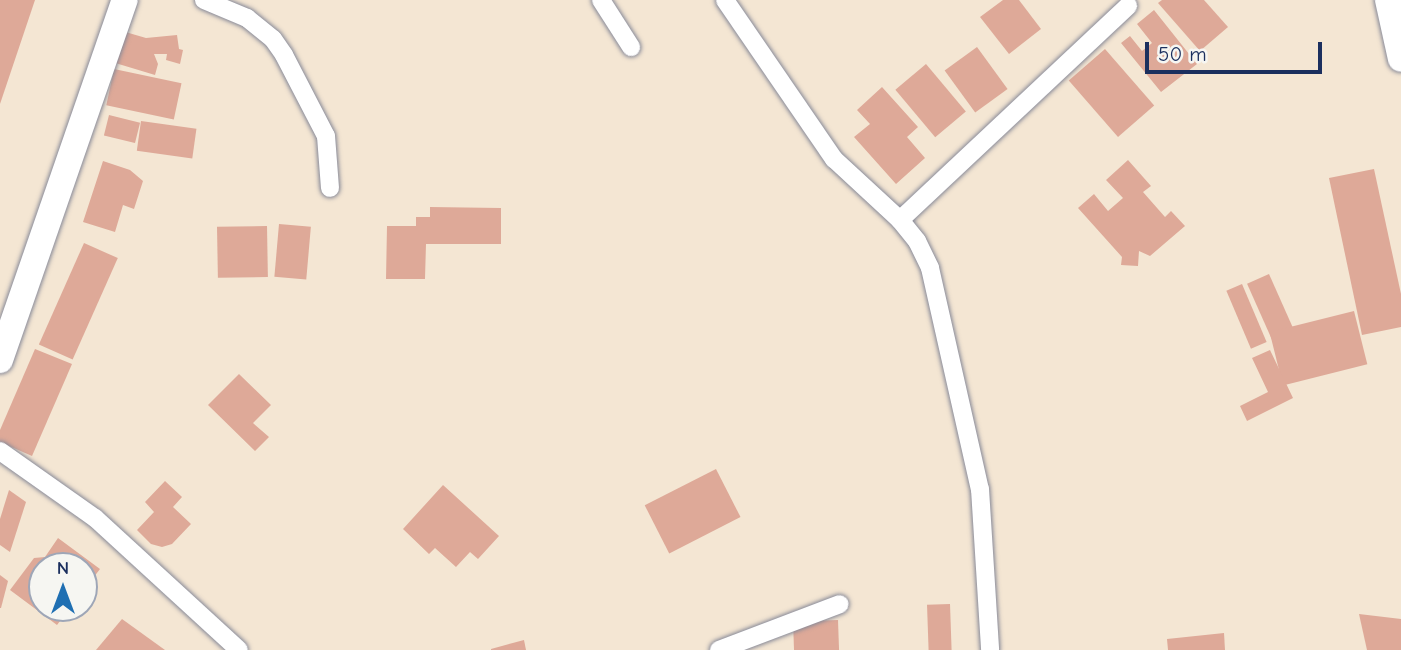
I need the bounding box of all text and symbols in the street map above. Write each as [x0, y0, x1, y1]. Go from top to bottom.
scale bar [1149, 28, 1326, 72]
text: 50 m [1158, 42, 1207, 66]
north arrow [28, 552, 98, 622]
text: N [57, 557, 69, 579]

